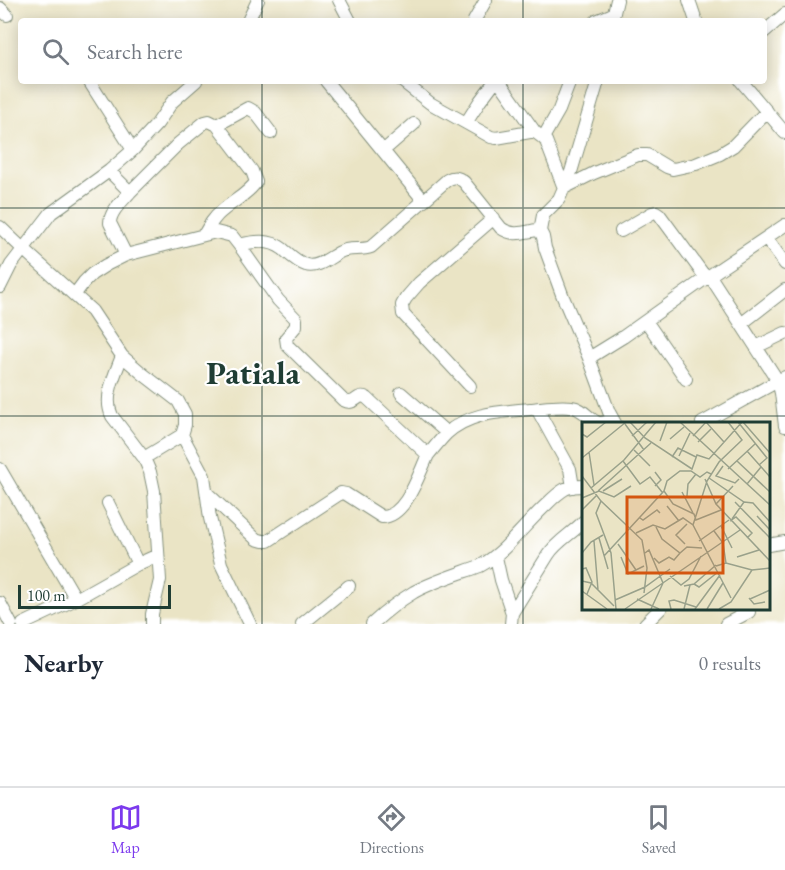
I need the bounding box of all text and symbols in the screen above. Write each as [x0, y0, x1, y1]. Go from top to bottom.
search box [18, 18, 767, 84]
icon: search [39, 35, 72, 68]
text: Search here [87, 37, 182, 66]
district label: Patiala [206, 351, 301, 394]
inset map [582, 422, 770, 609]
scale bar [18, 582, 171, 610]
text: 100 m [27, 585, 66, 606]
text: Nearby [24, 646, 104, 680]
text: 0 results [698, 650, 761, 676]
tab: Map [109, 801, 142, 858]
tab: Directions [360, 801, 424, 858]
tab: Saved [642, 801, 676, 858]

